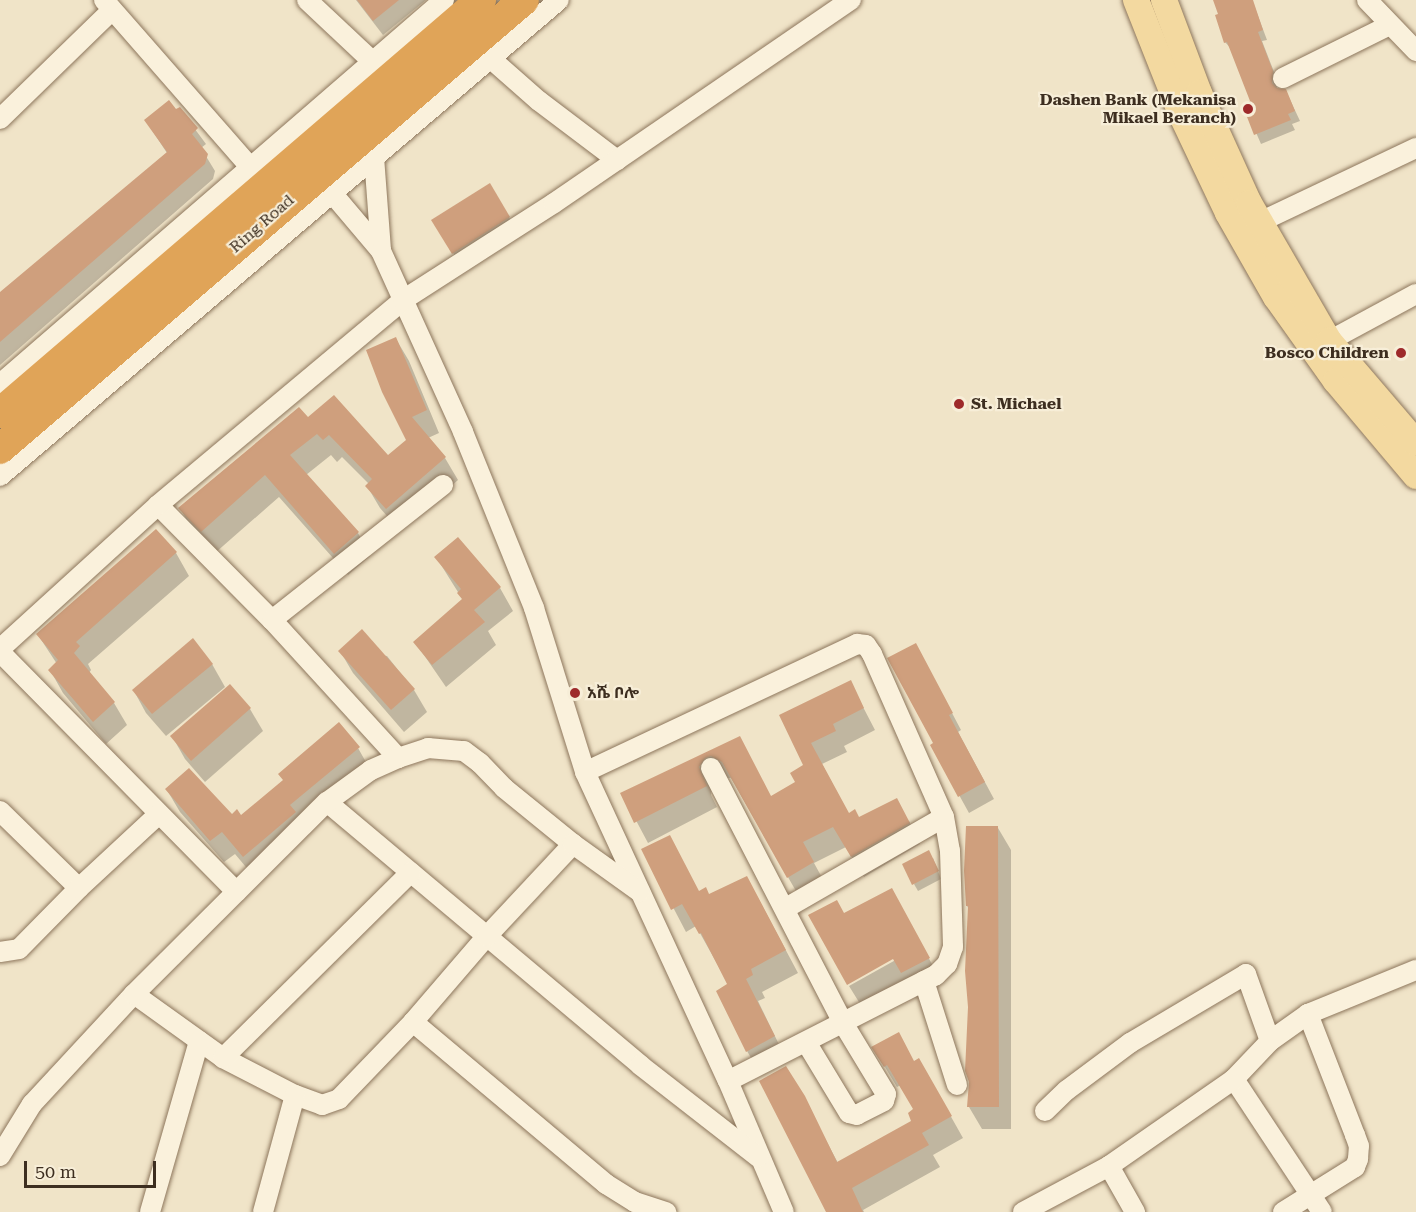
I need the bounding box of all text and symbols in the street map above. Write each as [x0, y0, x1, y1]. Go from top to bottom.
place label: Dashen Bank (Mekanisa Mikael Beranch) [1040, 90, 1236, 128]
marker: Dashen Bank (Mekanisa Mikael Beranch) [1241, 102, 1255, 116]
street label: Ring Road [226, 191, 298, 257]
place label: Bosco Children [1265, 343, 1389, 363]
marker: Bosco Children [1394, 346, 1408, 360]
place label: St. Michael [971, 394, 1061, 414]
marker: St. Michael [952, 397, 966, 411]
place label: አሼ ቦሎ [587, 683, 639, 703]
marker: አሼ ቦሎ [568, 686, 582, 700]
scale bar [27, 1149, 159, 1187]
text: 50 m [35, 1161, 76, 1182]

